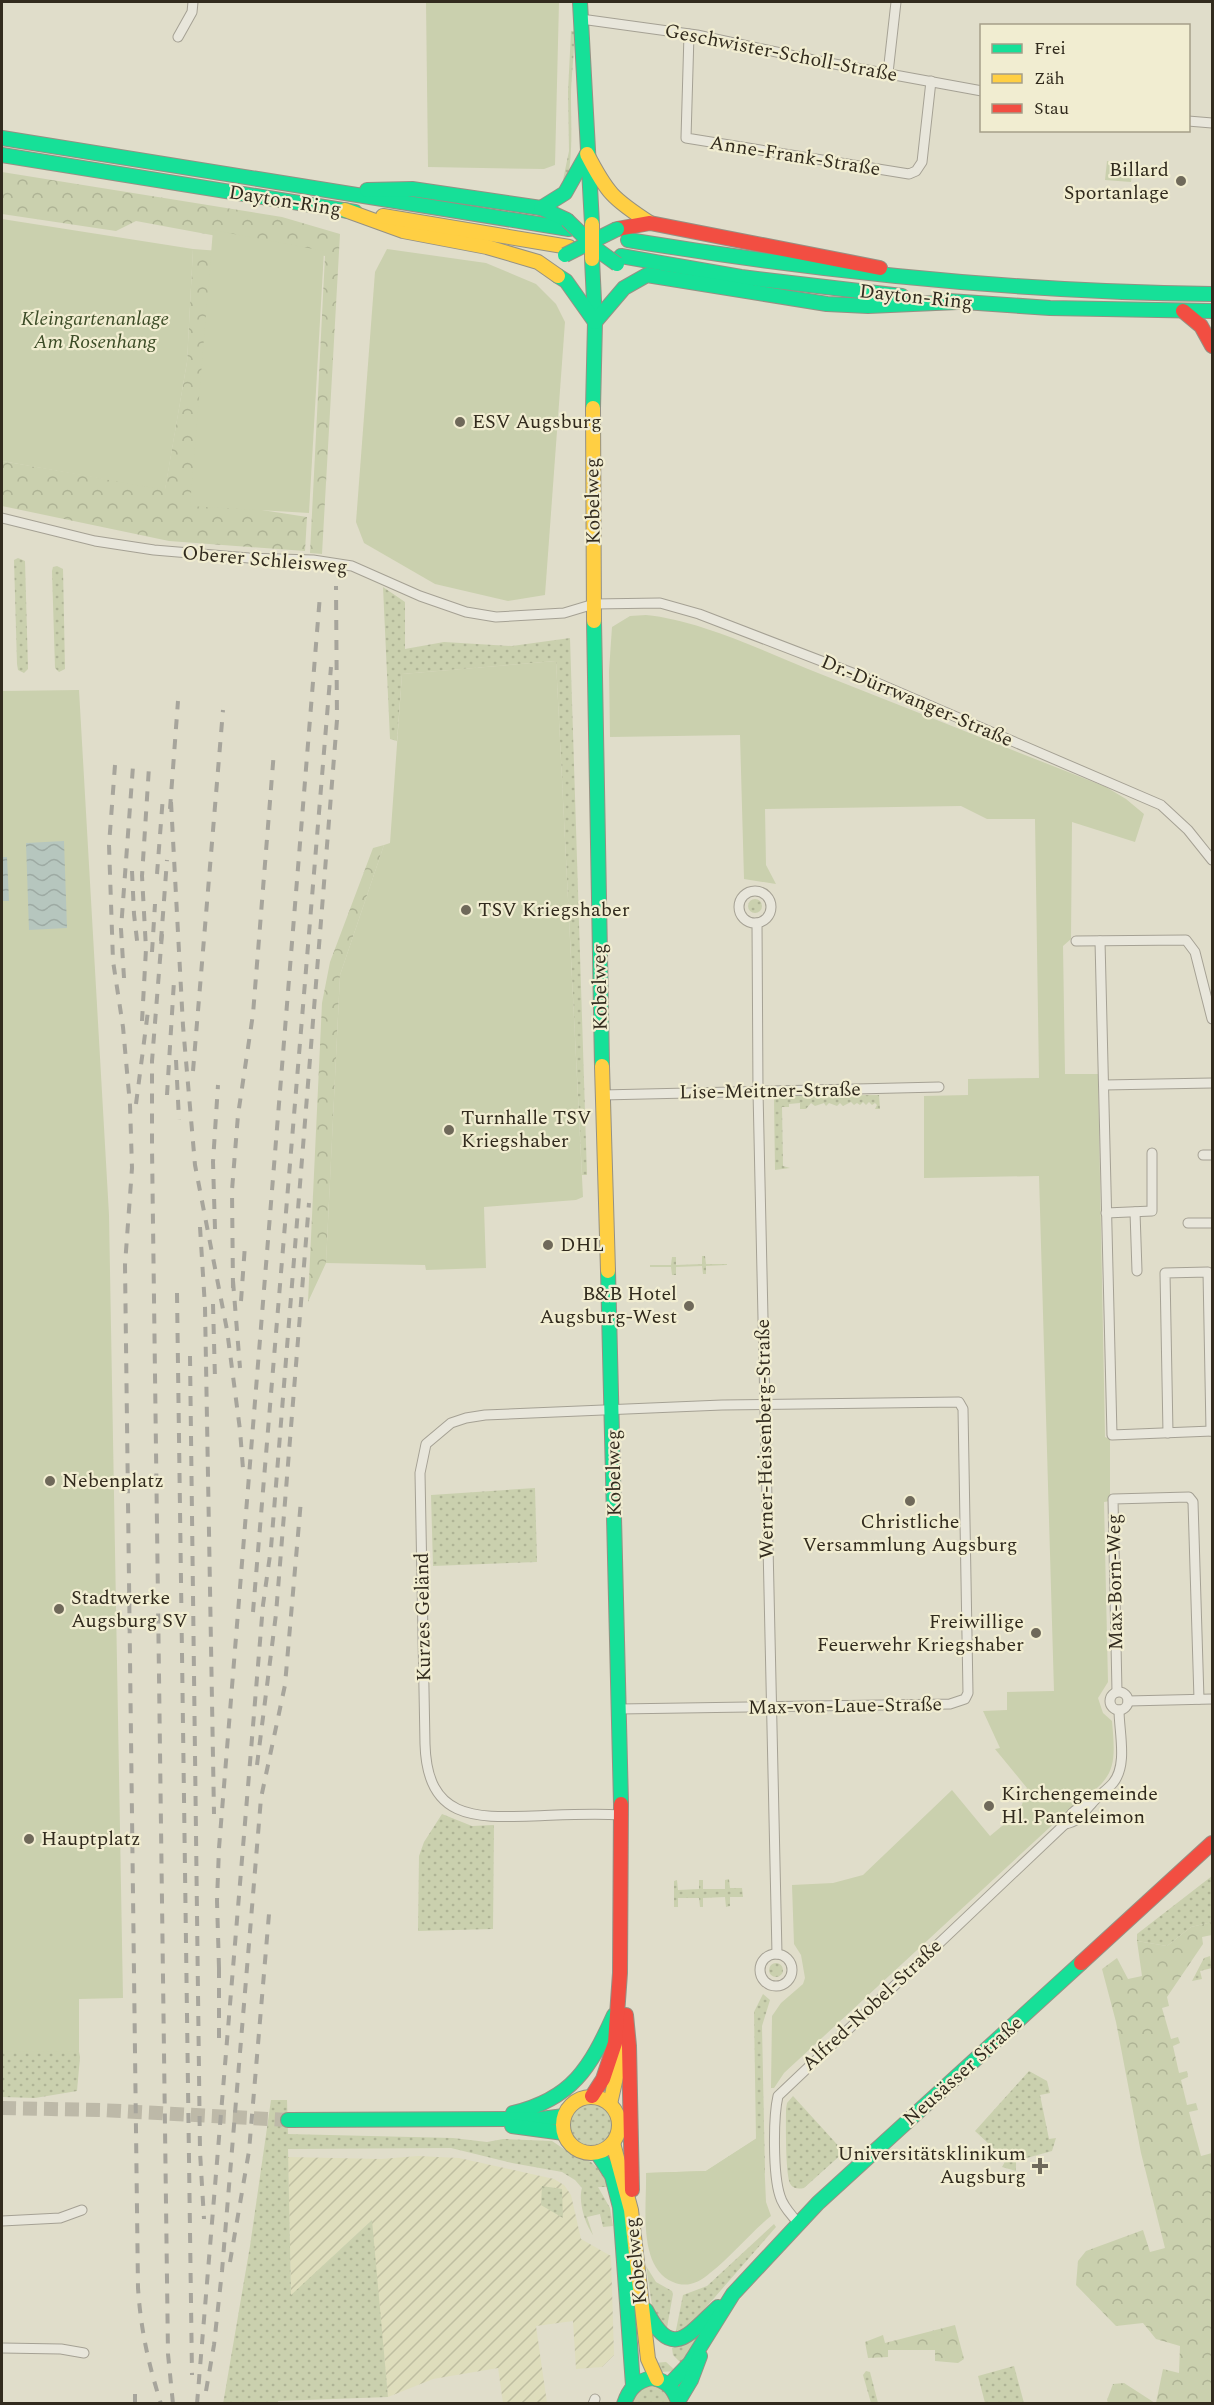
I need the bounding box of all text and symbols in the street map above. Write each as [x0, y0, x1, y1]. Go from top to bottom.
street label: Geschwister-Scholl-Straße [662, 16, 900, 90]
legend [980, 24, 1190, 132]
text: Frei [1034, 35, 1066, 62]
text: Zäh [1034, 65, 1065, 92]
text: Stau [1034, 95, 1069, 122]
street label: Anne-Frank-Straße [707, 128, 883, 184]
place label: Billard Sportanlage [1064, 155, 1169, 208]
marker: Billard Sportanlage [1174, 174, 1188, 188]
street label: Dayton-Ring [226, 177, 344, 225]
street label: Dayton-Ring [858, 276, 974, 318]
park label: Kleingartenanlage Am Rosenhang [21, 304, 169, 357]
place label: ESV Augsburg [472, 407, 602, 437]
marker: ESV Augsburg [453, 415, 467, 429]
street label: Kobelweg [577, 457, 609, 545]
street label: Oberer Schleisweg [181, 538, 349, 582]
street label: Dr.-Dürrwanger-Straße [816, 647, 1018, 755]
place label: TSV Kriegshaber [478, 895, 630, 925]
marker: TSV Kriegshaber [459, 903, 473, 917]
street label: Kobelweg [584, 943, 616, 1031]
street label: Lise-Meitner-Straße [679, 1074, 861, 1108]
place label: Turnhalle TSV Kriegshaber [461, 1103, 592, 1156]
marker: Turnhalle TSV Kriegshaber [442, 1123, 456, 1137]
place label: DHL [560, 1230, 604, 1260]
marker: DHL [541, 1238, 555, 1252]
place label: B&B Hotel Augsburg-West [539, 1279, 677, 1332]
marker: B&B Hotel Augsburg-West [682, 1299, 696, 1313]
street label: Werner-Heisenberg-Straße [748, 1319, 782, 1559]
street label: Kobelweg [598, 1429, 630, 1517]
place label: Nebenplatz [62, 1466, 164, 1496]
marker: Nebenplatz [43, 1474, 57, 1488]
marker: Christliche Versammlung Augsburg [903, 1494, 917, 1508]
place label: Christliche Versammlung Augsburg [802, 1507, 1018, 1560]
street label: Max-Born-Weg [1099, 1513, 1131, 1651]
street label: Kurzes Geländ [407, 1552, 439, 1682]
place label: Stadtwerke Augsburg SV [71, 1583, 188, 1636]
marker: Stadtwerke Augsburg SV [52, 1602, 66, 1616]
place label: Freiwillige Feuerwehr Kriegshaber [817, 1607, 1024, 1660]
marker: Freiwillige Feuerwehr Kriegshaber [1029, 1626, 1043, 1640]
street label: Max-von-Laue-Straße [748, 1689, 942, 1723]
place label: Kirchengemeinde Hl. Panteleimon [1001, 1779, 1158, 1832]
marker: Kirchengemeinde Hl. Panteleimon [982, 1799, 996, 1813]
place label: Hauptplatz [41, 1824, 141, 1854]
marker: Hauptplatz [22, 1832, 36, 1846]
street label: Alfred-Nobel-Straße [795, 1932, 949, 2078]
street label: Neusässer Straße [896, 2009, 1030, 2133]
place label: Universitätsklinikum Augsburg [837, 2139, 1026, 2192]
marker: Universitätsklinikum Augsburg [1031, 2157, 1049, 2175]
street label: Kobelweg [617, 2216, 655, 2306]

